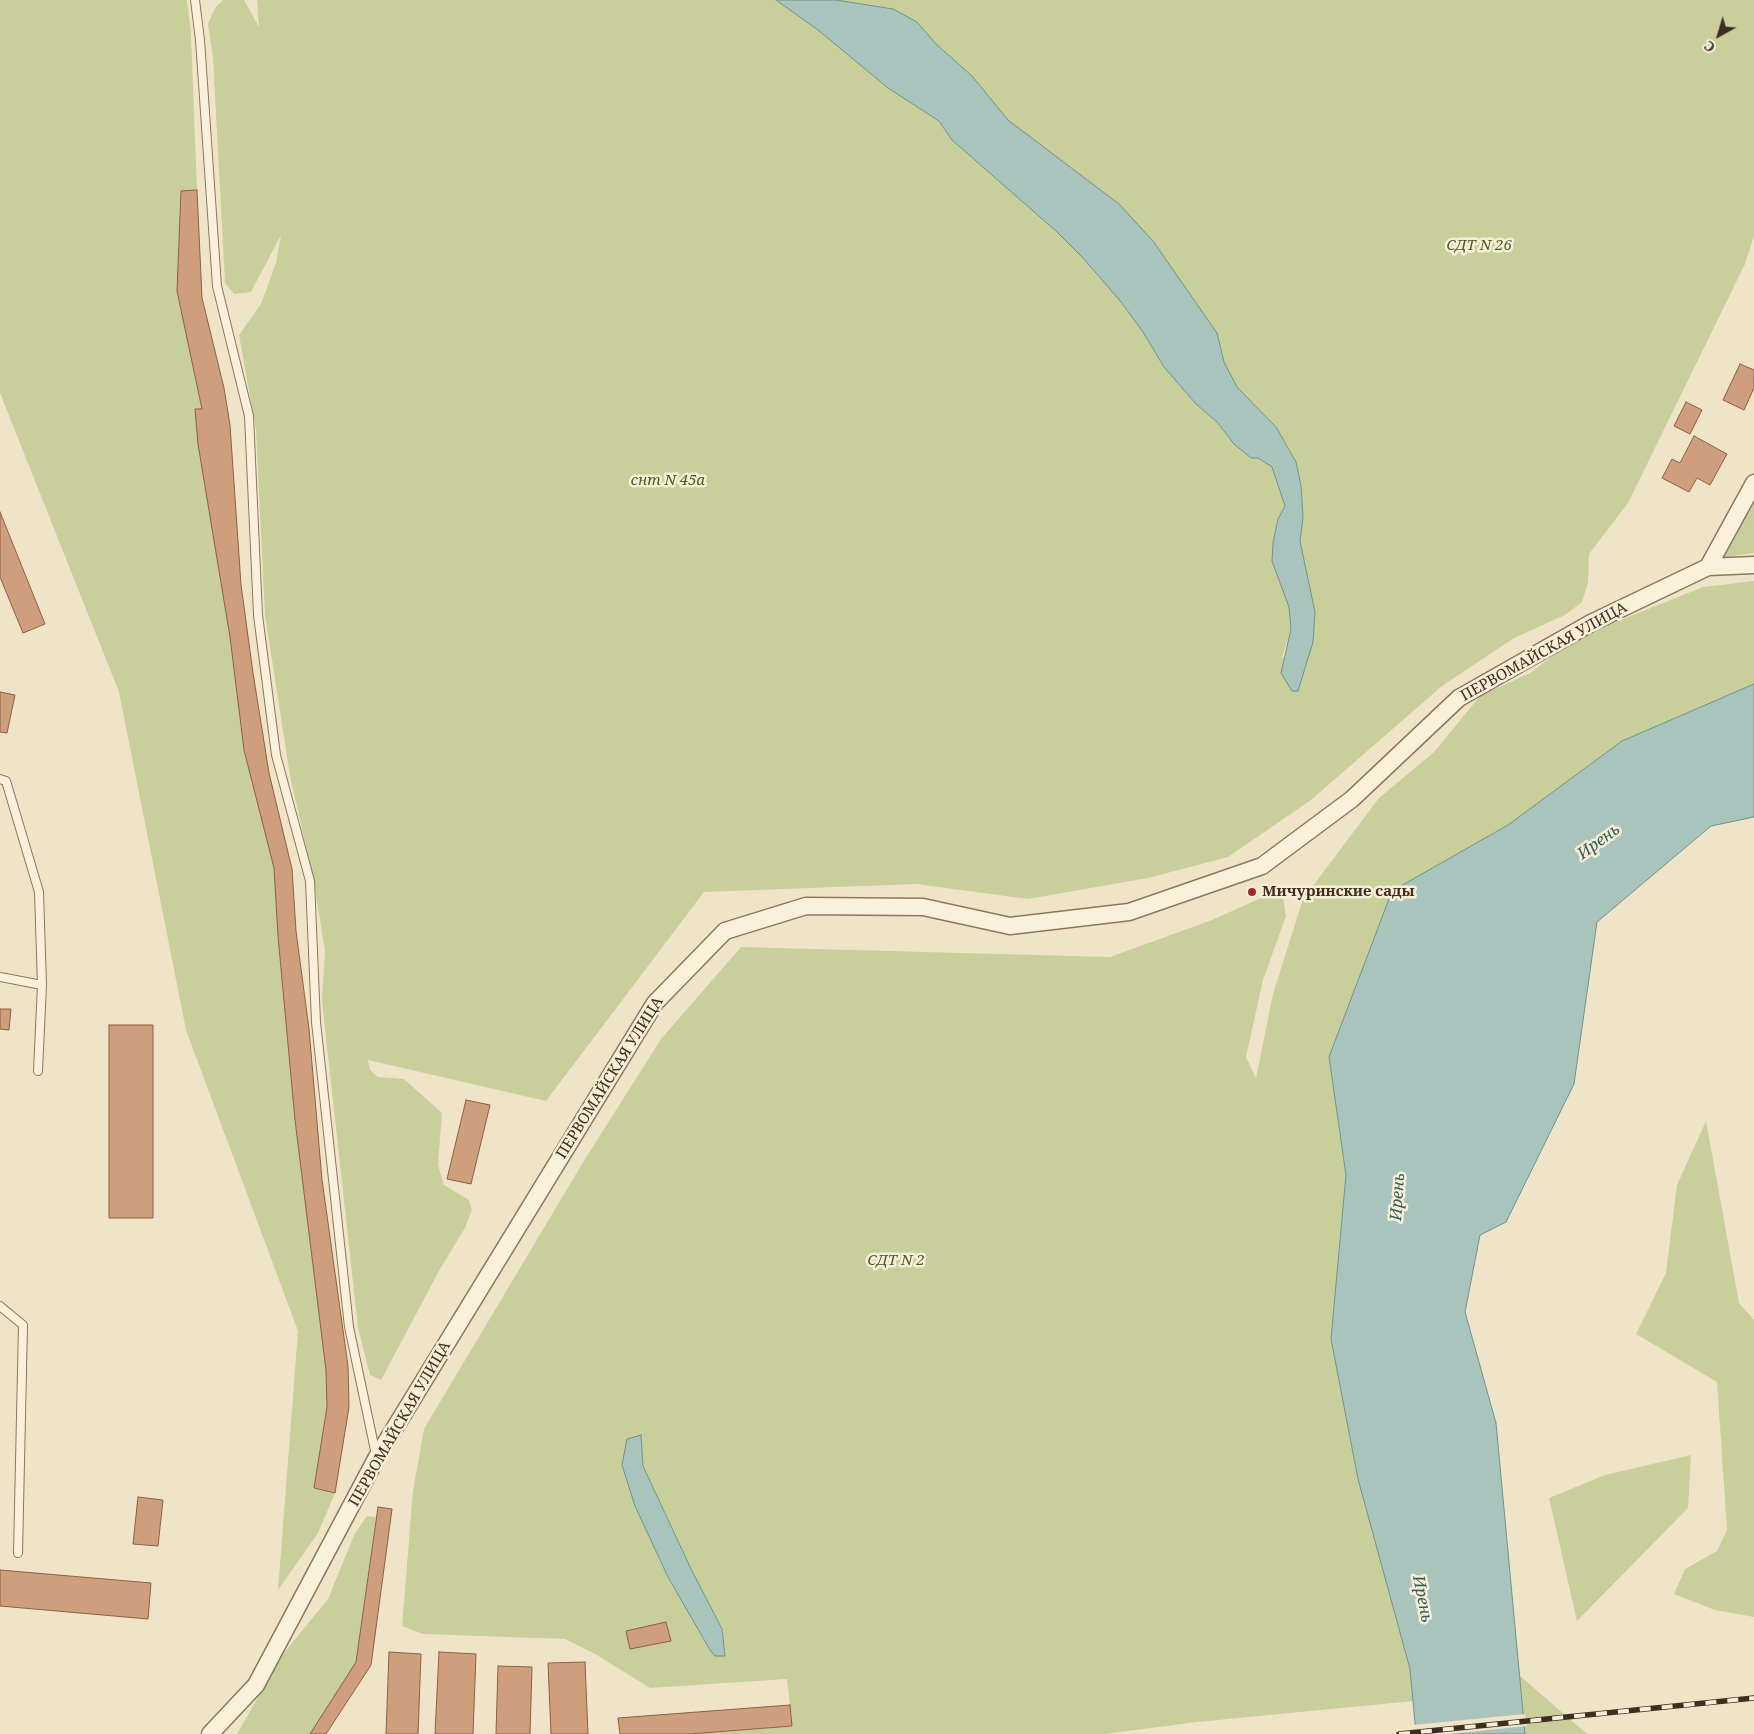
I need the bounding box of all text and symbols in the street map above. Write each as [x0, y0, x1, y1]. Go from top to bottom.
north arrow [1694, 10, 1744, 60]
text: С [1700, 37, 1719, 57]
park label: СДТ N 26 [1446, 237, 1512, 255]
park label: снт N 45а [631, 472, 705, 490]
street label: ПЕРВОМАЙСКАЯ УЛИЦА [1458, 599, 1630, 705]
water label: Ирень [1574, 820, 1624, 864]
place label: Мичуринские сады [1262, 883, 1415, 901]
marker: Мичуринские сады [1246, 886, 1258, 898]
street label: ПЕРВОМАЙСКАЯ УЛИЦА [553, 994, 667, 1162]
water label: Ирень [1387, 1172, 1409, 1222]
park label: СДТ N 2 [867, 1252, 925, 1270]
street label: ПЕРВОМАЙСКАЯ УЛИЦА [345, 1338, 455, 1510]
water label: Ирень [1408, 1574, 1436, 1624]

